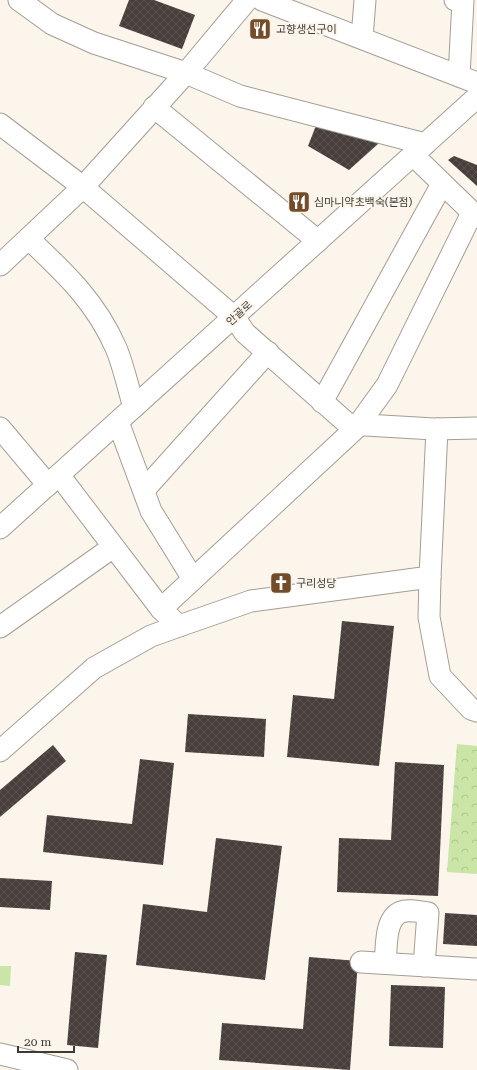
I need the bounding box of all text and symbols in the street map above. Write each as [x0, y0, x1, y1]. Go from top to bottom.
restaurant icon: 고향생선구이 [247, 16, 273, 42]
place label: 고향생선구이 [276, 23, 337, 36]
restaurant icon: 심마니약초백숙(본점) [286, 189, 312, 215]
place label: 심마니약초백숙(본점) [314, 196, 413, 209]
street label: 안골로 [224, 298, 255, 328]
church icon: 구리성당 [268, 570, 294, 596]
place label: 구리성당 [296, 577, 336, 590]
scale bar [18, 1028, 74, 1054]
text: 20 m [24, 1035, 51, 1049]

